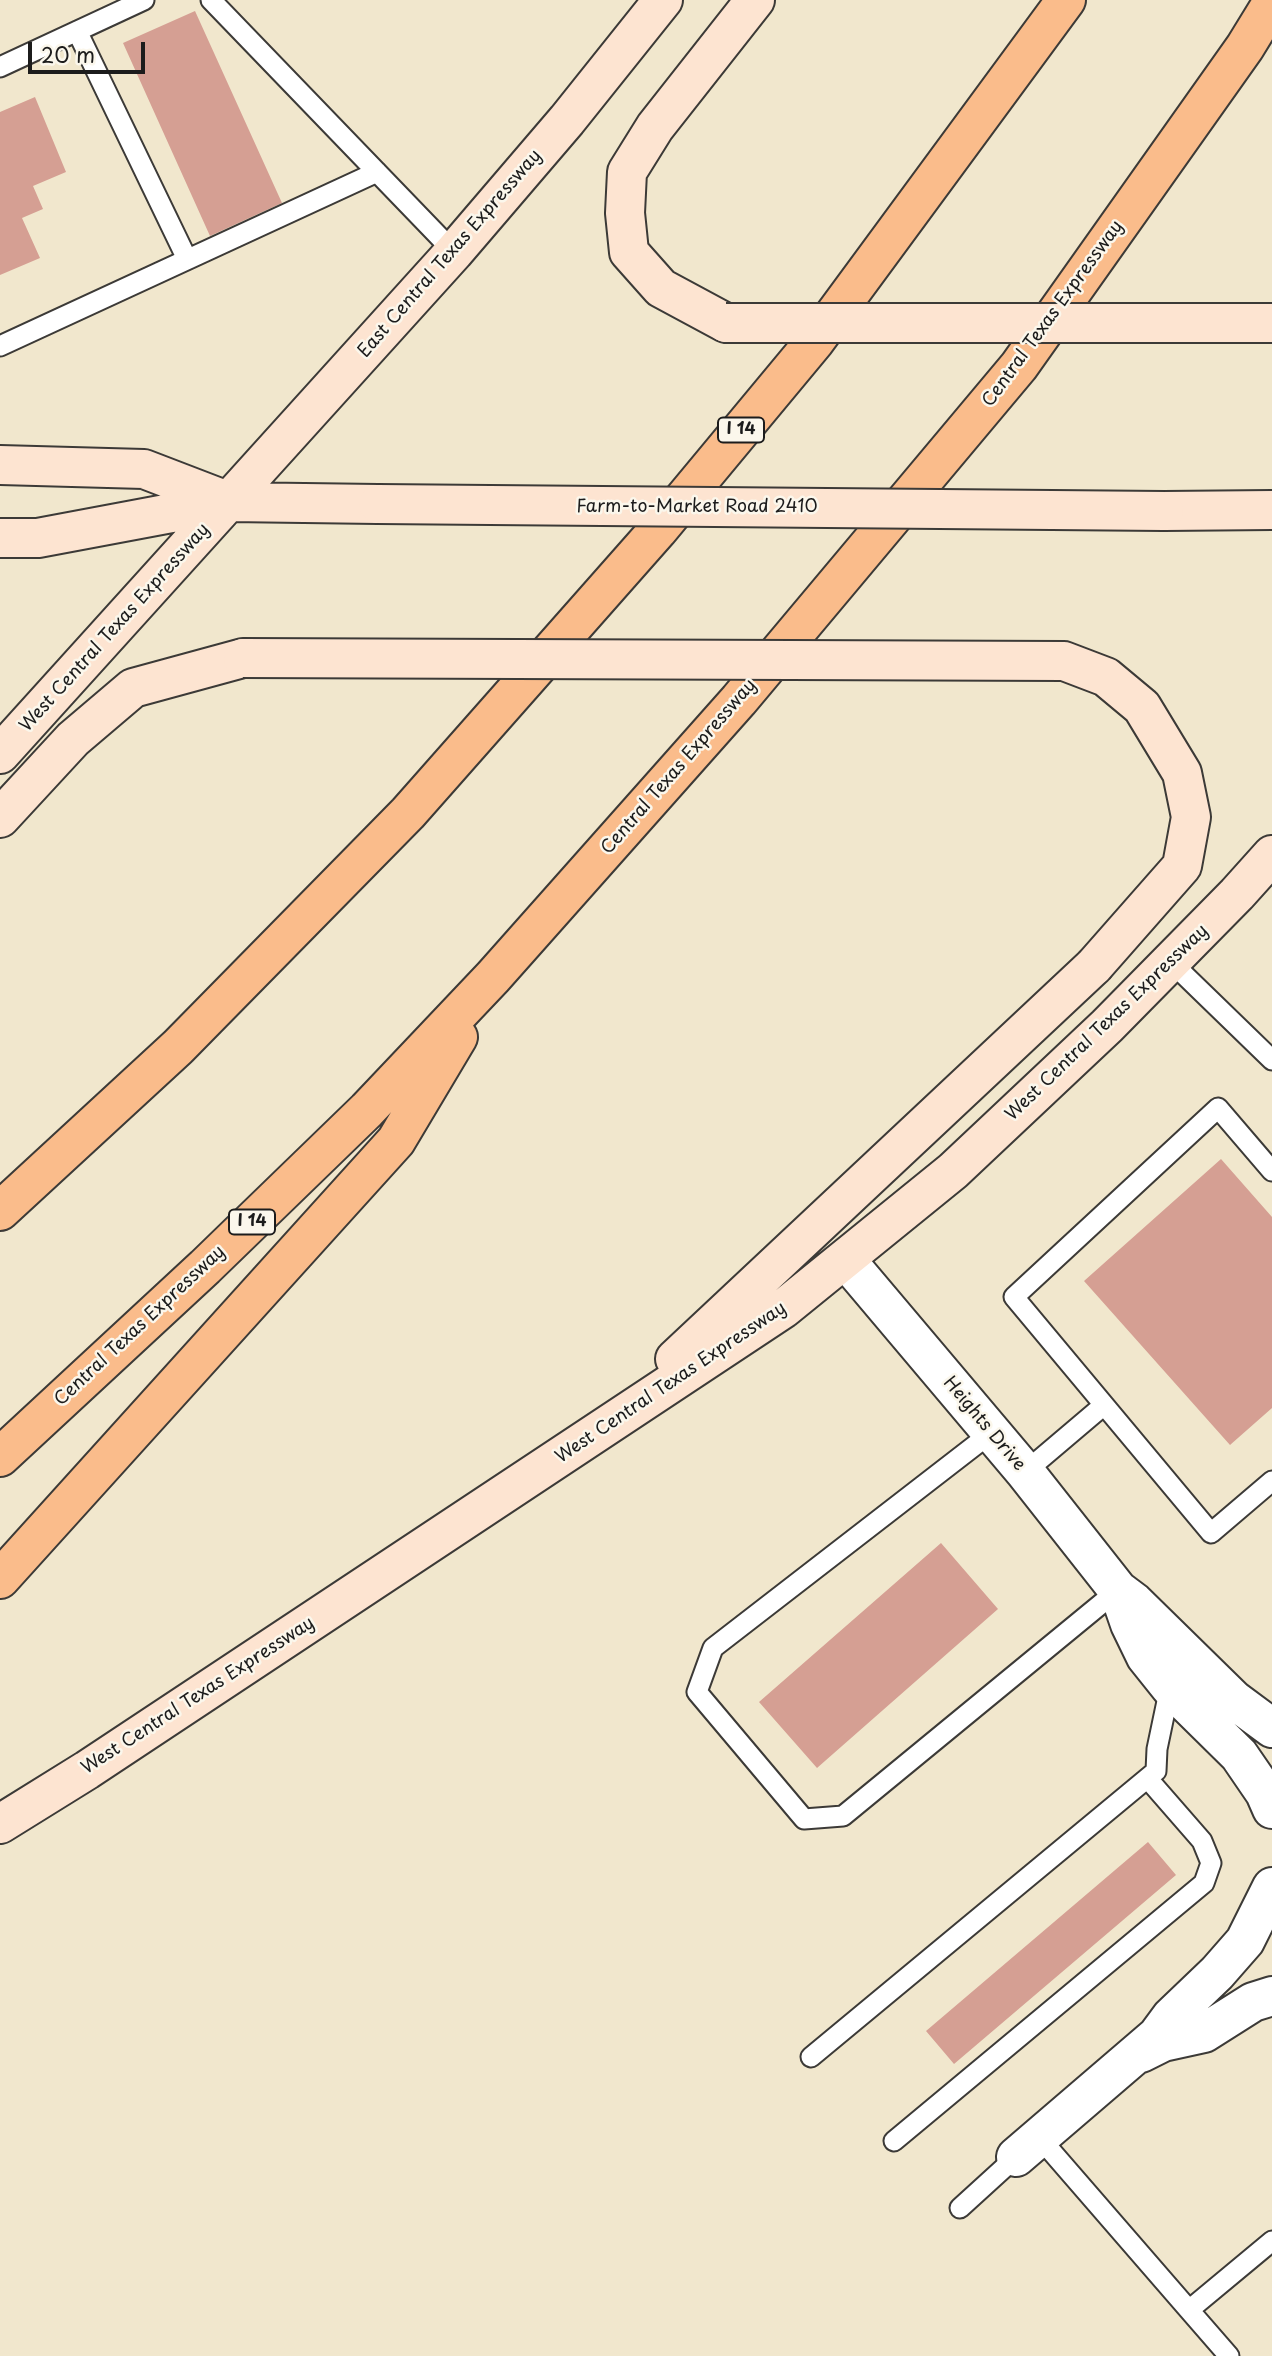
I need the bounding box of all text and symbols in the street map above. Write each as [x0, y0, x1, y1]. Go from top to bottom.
scale bar [32, 28, 149, 72]
text: 20 m [41, 38, 95, 70]
street label: East Central Texas Expressway [354, 146, 546, 362]
street label: Central Texas Expressway [978, 217, 1128, 411]
road number: I 14 [718, 418, 764, 442]
street label: Farm-to-Market Road 2410 [576, 496, 818, 518]
street label: West Central Texas Expressway [16, 519, 214, 737]
street label: Central Texas Expressway [597, 675, 761, 859]
street label: West Central Texas Expressway [1001, 920, 1213, 1126]
road number: I 14 [229, 1210, 275, 1234]
street label: Central Texas Expressway [50, 1241, 230, 1411]
street label: West Central Texas Expressway [552, 1298, 790, 1468]
street label: Heights Drive [938, 1373, 1030, 1475]
street label: West Central Texas Expressway [78, 1613, 318, 1779]

